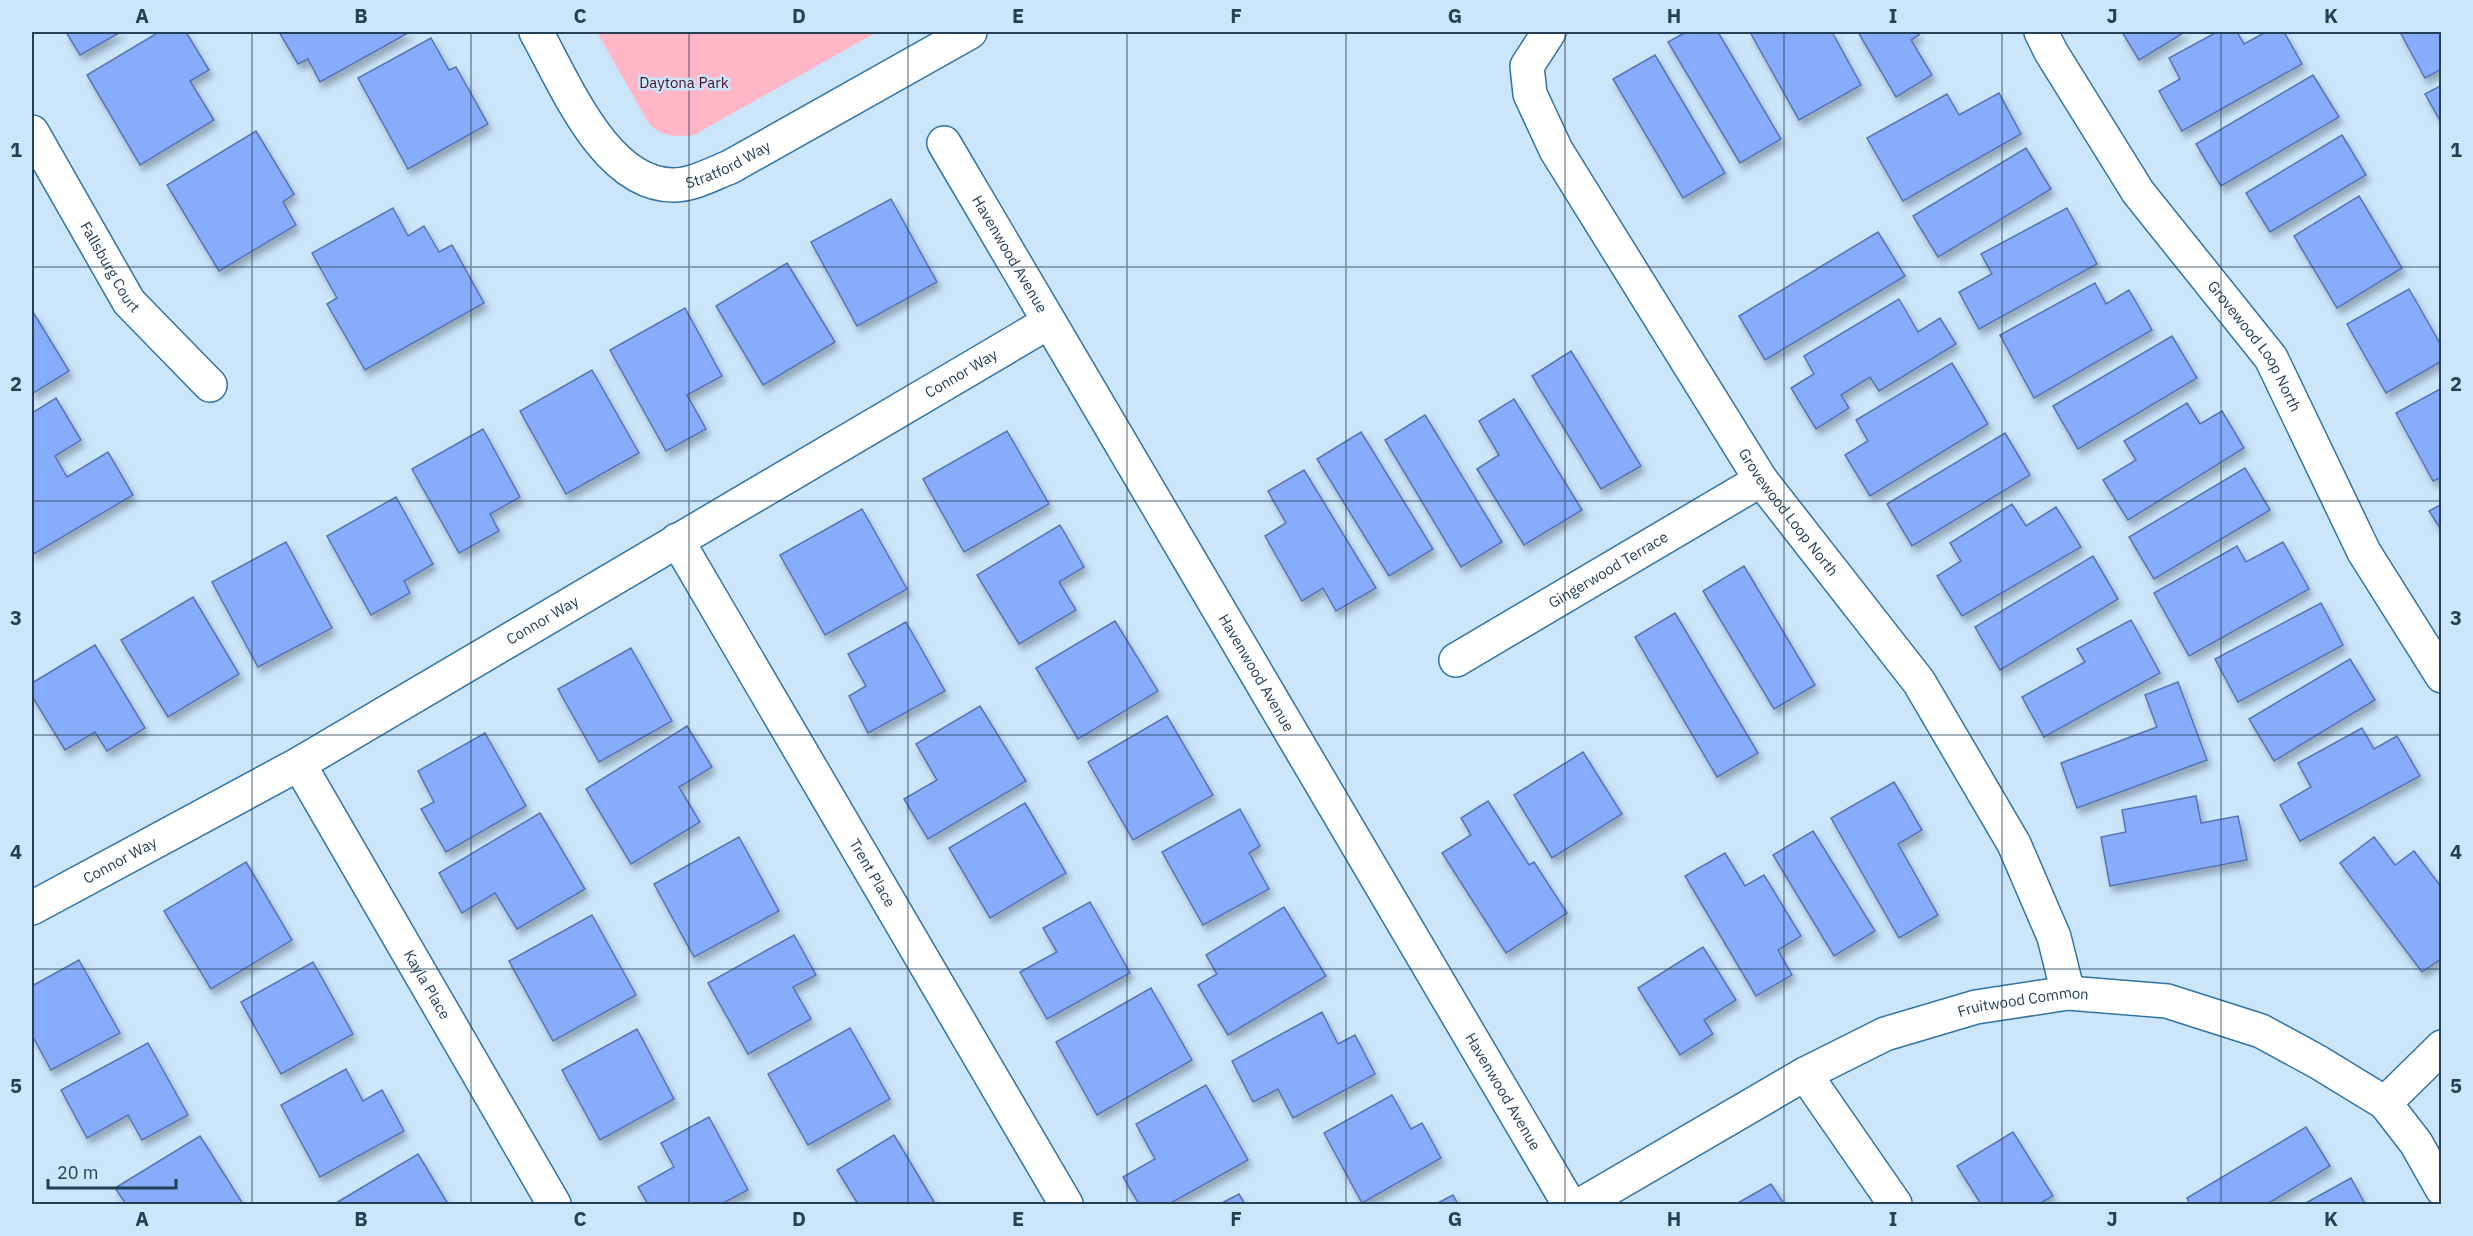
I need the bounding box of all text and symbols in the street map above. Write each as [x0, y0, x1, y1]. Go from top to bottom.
text: A [135, 2, 149, 29]
text: B [354, 2, 368, 29]
text: C [573, 2, 587, 29]
text: D [792, 2, 806, 29]
text: E [1012, 2, 1024, 29]
text: F [1230, 2, 1242, 29]
text: G [1448, 2, 1462, 29]
text: H [1667, 2, 1681, 29]
text: I [1889, 2, 1897, 29]
text: J [2106, 2, 2118, 29]
text: K [2324, 2, 2338, 29]
park label: Daytona Park [639, 73, 729, 92]
text: 1 [10, 136, 22, 163]
street label: Stratford Way [683, 136, 774, 192]
text: 1 [2450, 136, 2462, 163]
street label: Havenwood Avenue [968, 192, 1052, 316]
street label: Fallsburg Court [76, 218, 144, 316]
street label: Grovewood Loop North [2204, 277, 2305, 415]
street label: Connor Way [921, 344, 1001, 402]
text: 2 [10, 370, 22, 397]
text: 2 [2450, 370, 2462, 397]
street label: Grovewood Loop North [1735, 445, 1843, 580]
street label: Gingerwood Terrace [1545, 527, 1671, 612]
street label: Connor Way [503, 591, 582, 649]
text: 3 [10, 604, 22, 631]
text: 3 [2450, 604, 2462, 631]
street label: Havenwood Avenue [1215, 610, 1299, 735]
street label: Connor Way [80, 832, 160, 888]
street label: Trent Place [845, 835, 900, 910]
text: 4 [10, 838, 22, 865]
text: 4 [2450, 838, 2462, 865]
street label: Kayla Place [400, 946, 455, 1023]
street label: Fruitwood Common [1955, 983, 2089, 1021]
street label: Havenwood Avenue [1461, 1029, 1545, 1154]
text: 5 [10, 1072, 22, 1099]
text: 5 [2450, 1072, 2462, 1099]
scale bar [48, 1152, 176, 1190]
text: 20 m [57, 1161, 99, 1184]
text: A [135, 1205, 149, 1232]
text: B [354, 1205, 368, 1232]
text: C [573, 1205, 587, 1232]
text: D [792, 1205, 806, 1232]
text: E [1012, 1205, 1024, 1232]
text: F [1230, 1205, 1242, 1232]
text: G [1448, 1205, 1462, 1232]
text: H [1667, 1205, 1681, 1232]
text: I [1889, 1205, 1897, 1232]
text: J [2106, 1205, 2118, 1232]
text: K [2324, 1205, 2338, 1232]

